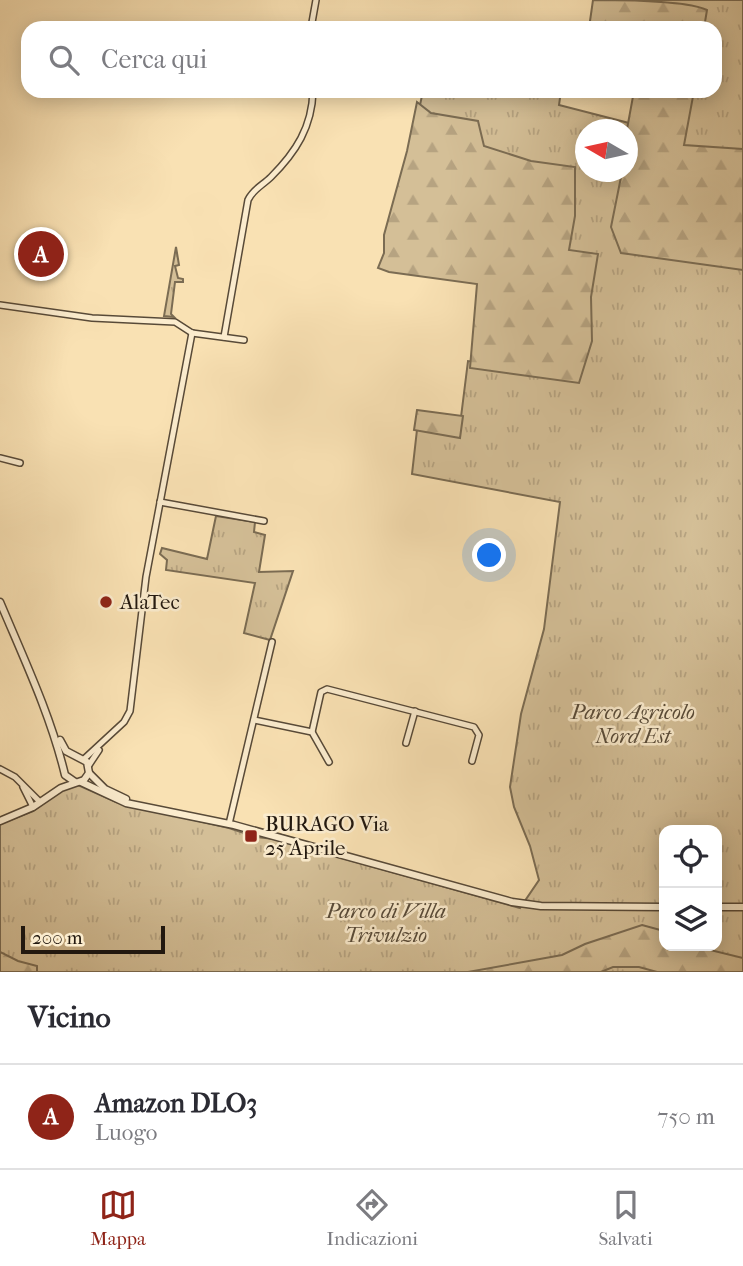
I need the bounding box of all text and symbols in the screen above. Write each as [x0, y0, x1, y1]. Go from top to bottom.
search box [21, 21, 722, 98]
icon: search [45, 41, 83, 79]
text: Cerca qui [101, 44, 207, 75]
north arrow [575, 119, 638, 182]
pin: A [18, 228, 64, 280]
your location [472, 538, 506, 572]
place label: AlaTec [119, 590, 180, 614]
marker: AlaTec [98, 594, 114, 610]
park label: Parco Agricolo Nord Est [570, 700, 695, 748]
place label: BURAGO Via 25 Aprile [265, 812, 389, 860]
map controls [659, 825, 722, 951]
button: locate [659, 825, 722, 888]
marker: BURAGO Via 25 Aprile [243, 828, 259, 844]
button: layers [659, 888, 722, 951]
park label: Parco di Villa Trivulzio [325, 899, 446, 947]
scale bar [21, 923, 164, 955]
text: 200 m [32, 927, 83, 949]
text: Vicino [28, 1000, 111, 1035]
text: Amazon DLO3 [95, 1088, 257, 1119]
text: A [44, 1103, 58, 1130]
text: 750 m [657, 1103, 715, 1130]
text: Luogo [95, 1119, 157, 1146]
tab: Mappa [90, 1186, 146, 1250]
tab: Indicazioni [327, 1186, 418, 1250]
tab: Salvati [599, 1186, 653, 1250]

